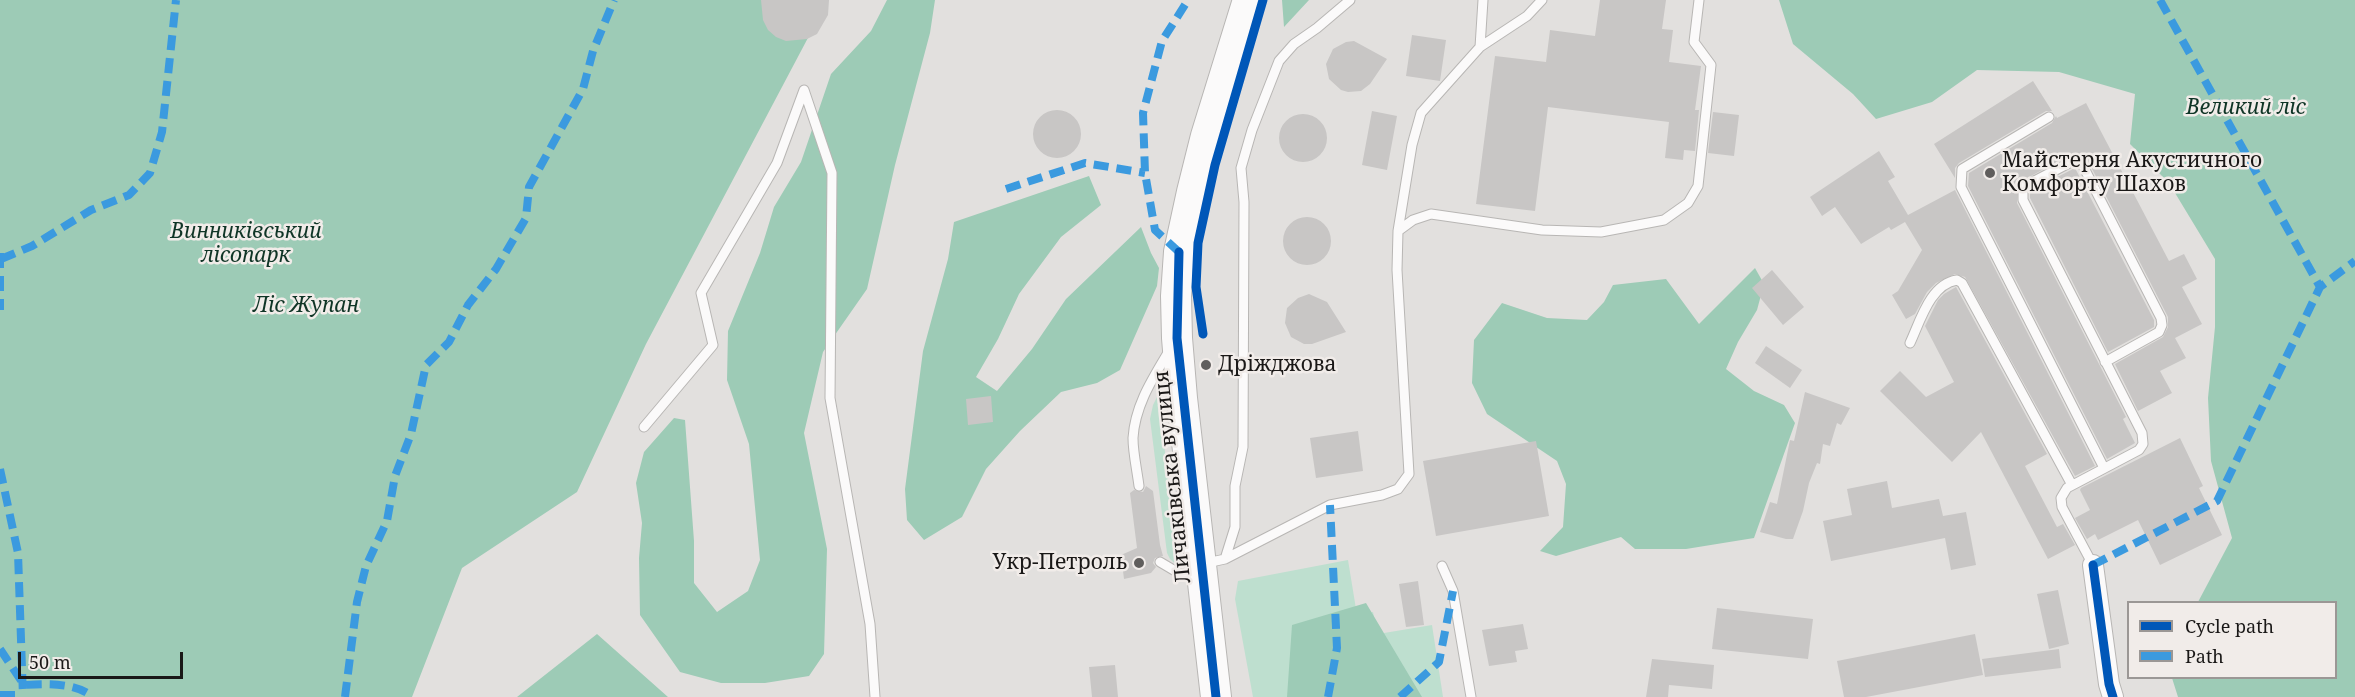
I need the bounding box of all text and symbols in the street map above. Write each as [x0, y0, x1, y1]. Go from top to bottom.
park label: Великий ліс [2186, 95, 2306, 121]
place label: Майстерня Акустичного Комфорту Шахов [2002, 148, 2262, 198]
marker: Майстерня Акустичного Комфорту Шахов [1983, 166, 1997, 180]
park label: Винниківський лісопарк [170, 219, 322, 269]
park label: Ліс Жупан [253, 293, 359, 319]
place label: Дріжджова [1218, 352, 1336, 378]
marker: Дріжджова [1199, 358, 1213, 372]
street label: Личаківська вулиця [1149, 369, 1197, 585]
place label: Укр-Петроль [993, 550, 1127, 576]
marker: Укр-Петроль [1132, 556, 1146, 570]
legend [2127, 601, 2337, 679]
text: Cycle path [2185, 614, 2274, 638]
scale bar [21, 640, 186, 678]
text: Path [2185, 644, 2224, 668]
text: 50 m [29, 650, 71, 674]

